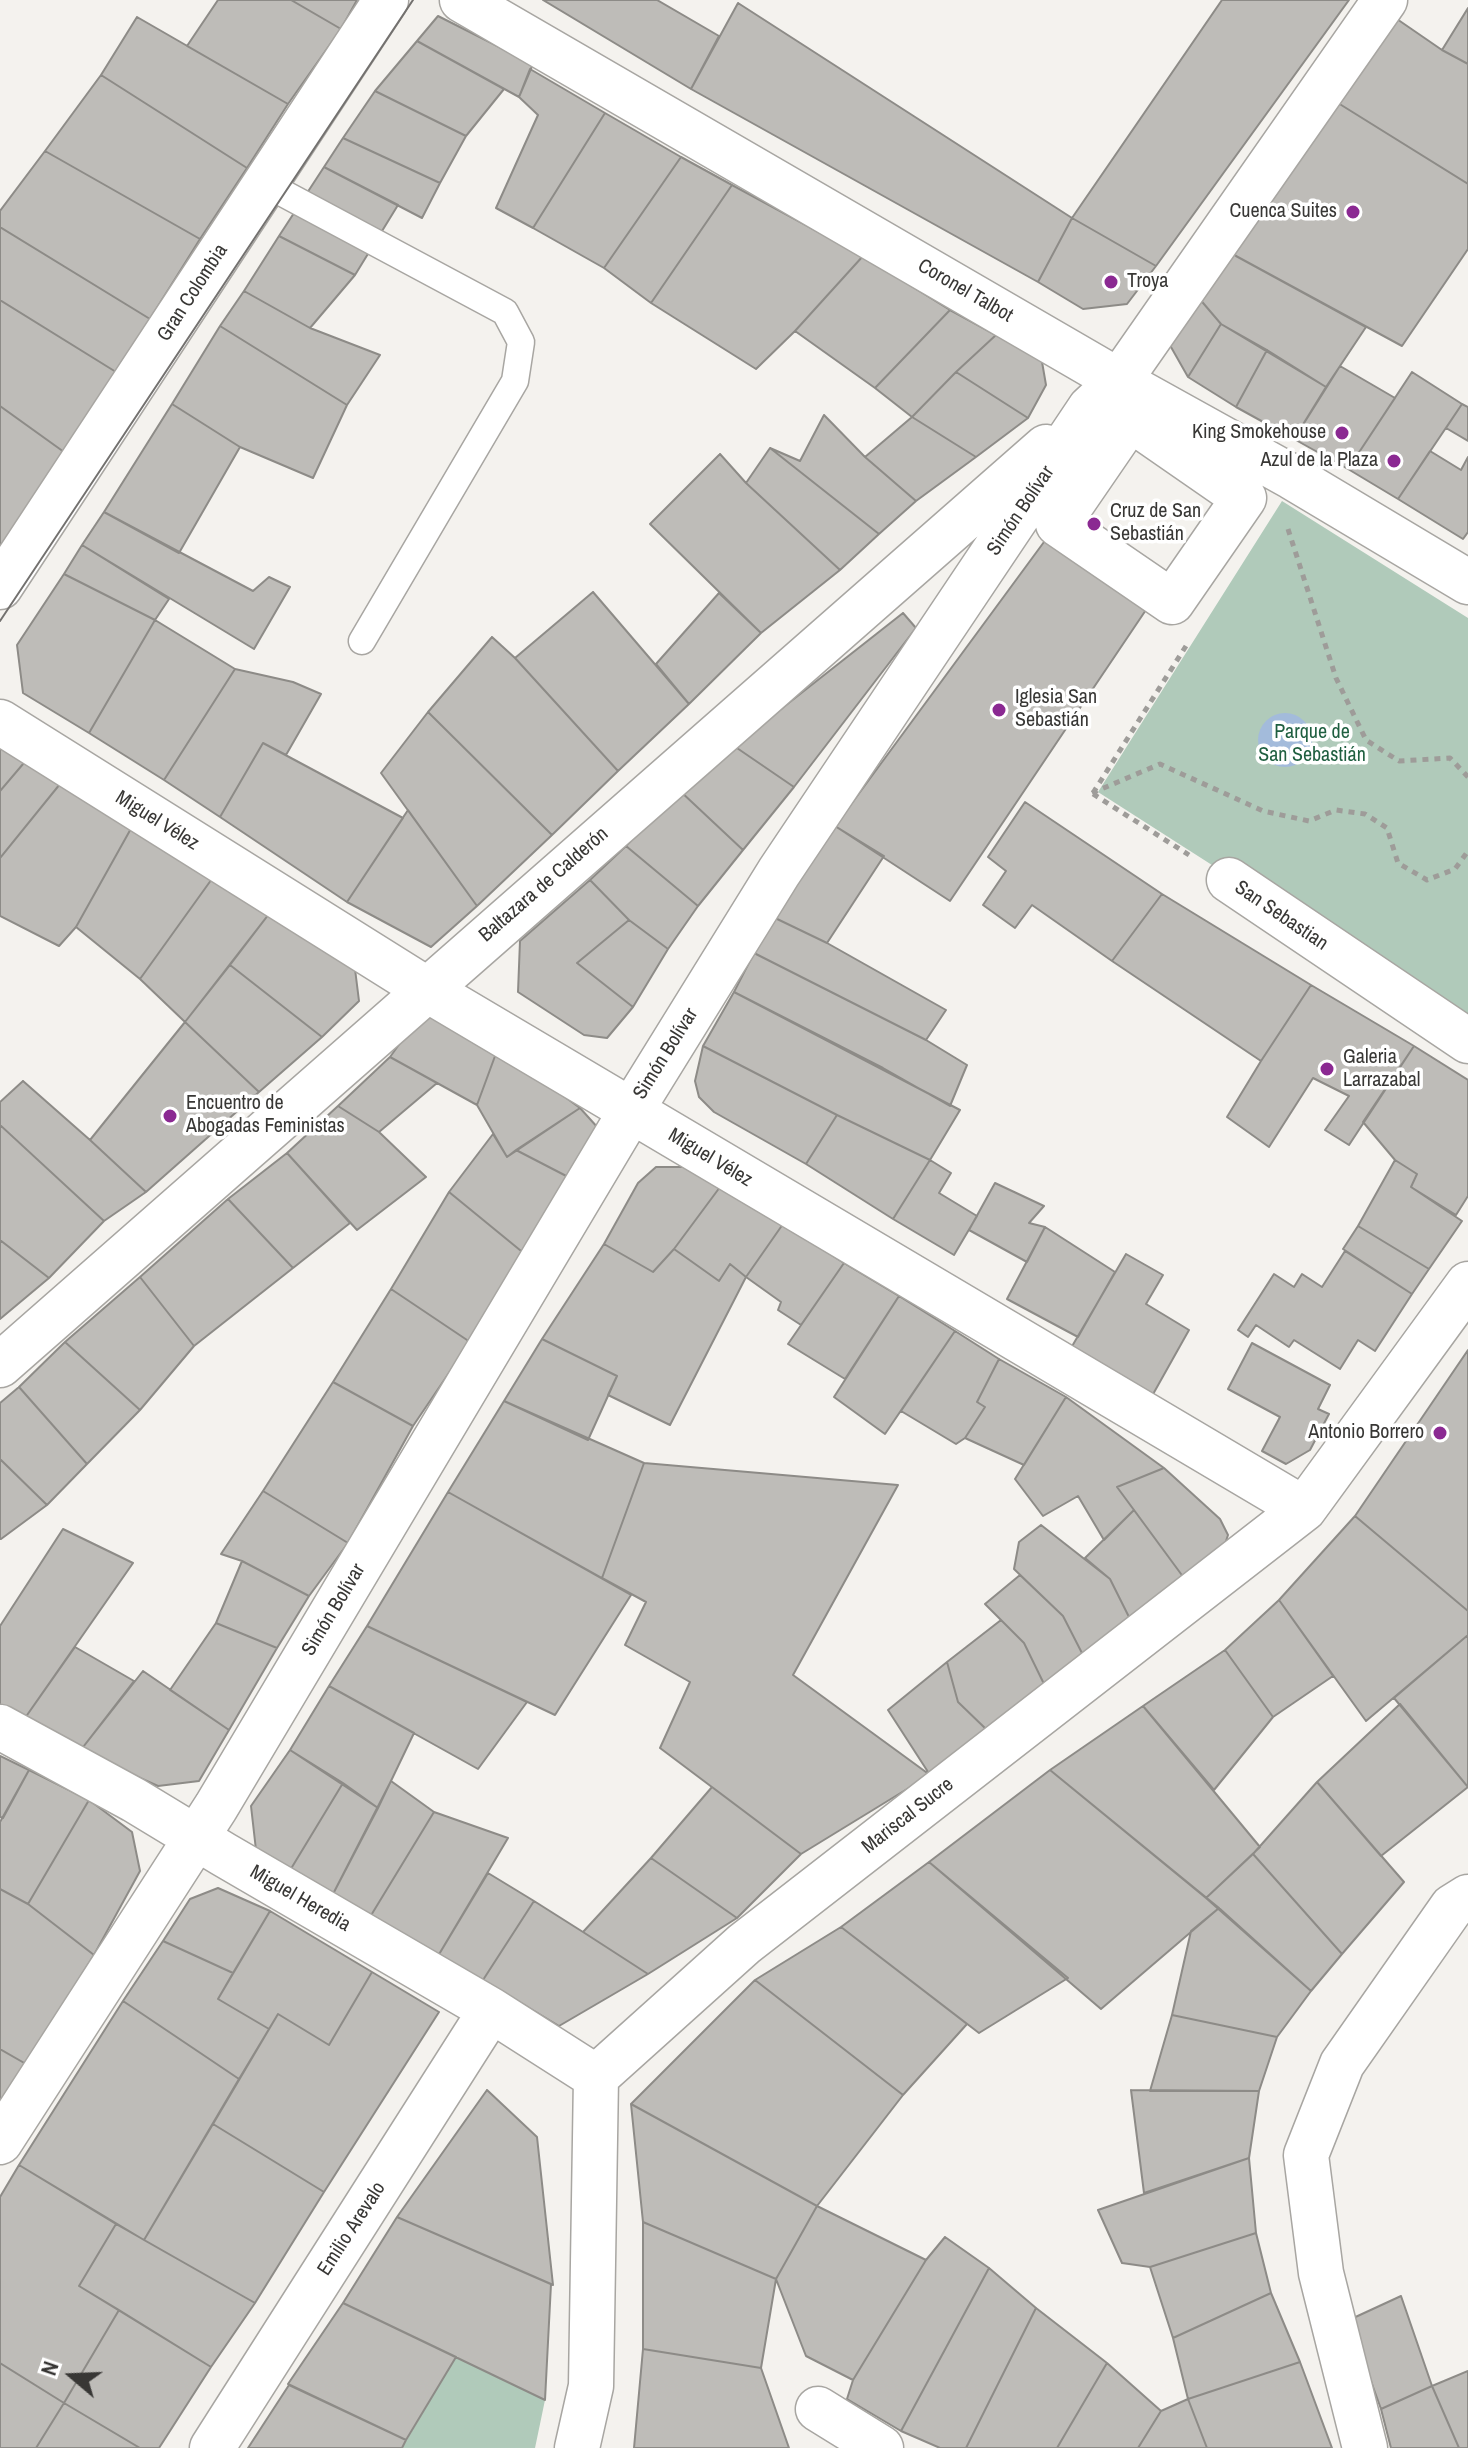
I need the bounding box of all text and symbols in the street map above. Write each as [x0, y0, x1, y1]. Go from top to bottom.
place label: Cuenca Suites [1229, 200, 1337, 224]
marker: Cuenca Suites [1344, 203, 1362, 221]
street label: Gran Colombia [153, 240, 233, 346]
street label: Coronel Talbot [913, 254, 1017, 328]
place label: Troya [1127, 270, 1168, 294]
marker: Troya [1102, 273, 1120, 291]
place label: King Smokehouse [1192, 421, 1326, 445]
marker: King Smokehouse [1333, 424, 1351, 442]
place label: Azul de la Plaza [1260, 449, 1378, 473]
marker: Azul de la Plaza [1385, 452, 1403, 470]
street label: Simón Bolívar [982, 462, 1060, 560]
place label: Cruz de San Sebastián [1110, 500, 1201, 547]
marker: Cruz de San Sebastián [1085, 515, 1103, 533]
place label: Iglesia San Sebastián [1015, 686, 1097, 733]
marker: Iglesia San Sebastián [990, 701, 1008, 719]
park label: Parque de San Sebastián [1258, 721, 1366, 768]
street label: Miguel Vélez [111, 786, 203, 856]
street label: Baltazara de Calderón [475, 822, 613, 948]
street label: San Sebastian [1230, 876, 1332, 956]
street label: Simón Bolívar [629, 1004, 703, 1104]
place label: Galeria Larrazabal [1343, 1046, 1420, 1093]
marker: Galeria Larrazabal [1318, 1060, 1336, 1078]
place label: Encuentro de Abogadas Feministas [186, 1092, 345, 1139]
marker: Encuentro de Abogadas Feministas [161, 1107, 179, 1125]
street label: Miguel Vélez [664, 1124, 756, 1192]
place label: Antonio Borrero [1308, 1421, 1424, 1445]
marker: Antonio Borrero [1431, 1424, 1449, 1442]
street label: Simón Bolívar [297, 1560, 371, 1660]
street label: Mariscal Sucre [858, 1773, 958, 1859]
street label: Miguel Heredia [245, 1861, 355, 1937]
street label: Emilio Arevalo [313, 2178, 391, 2280]
north arrow [32, 2336, 112, 2416]
text: N [33, 2357, 66, 2379]

